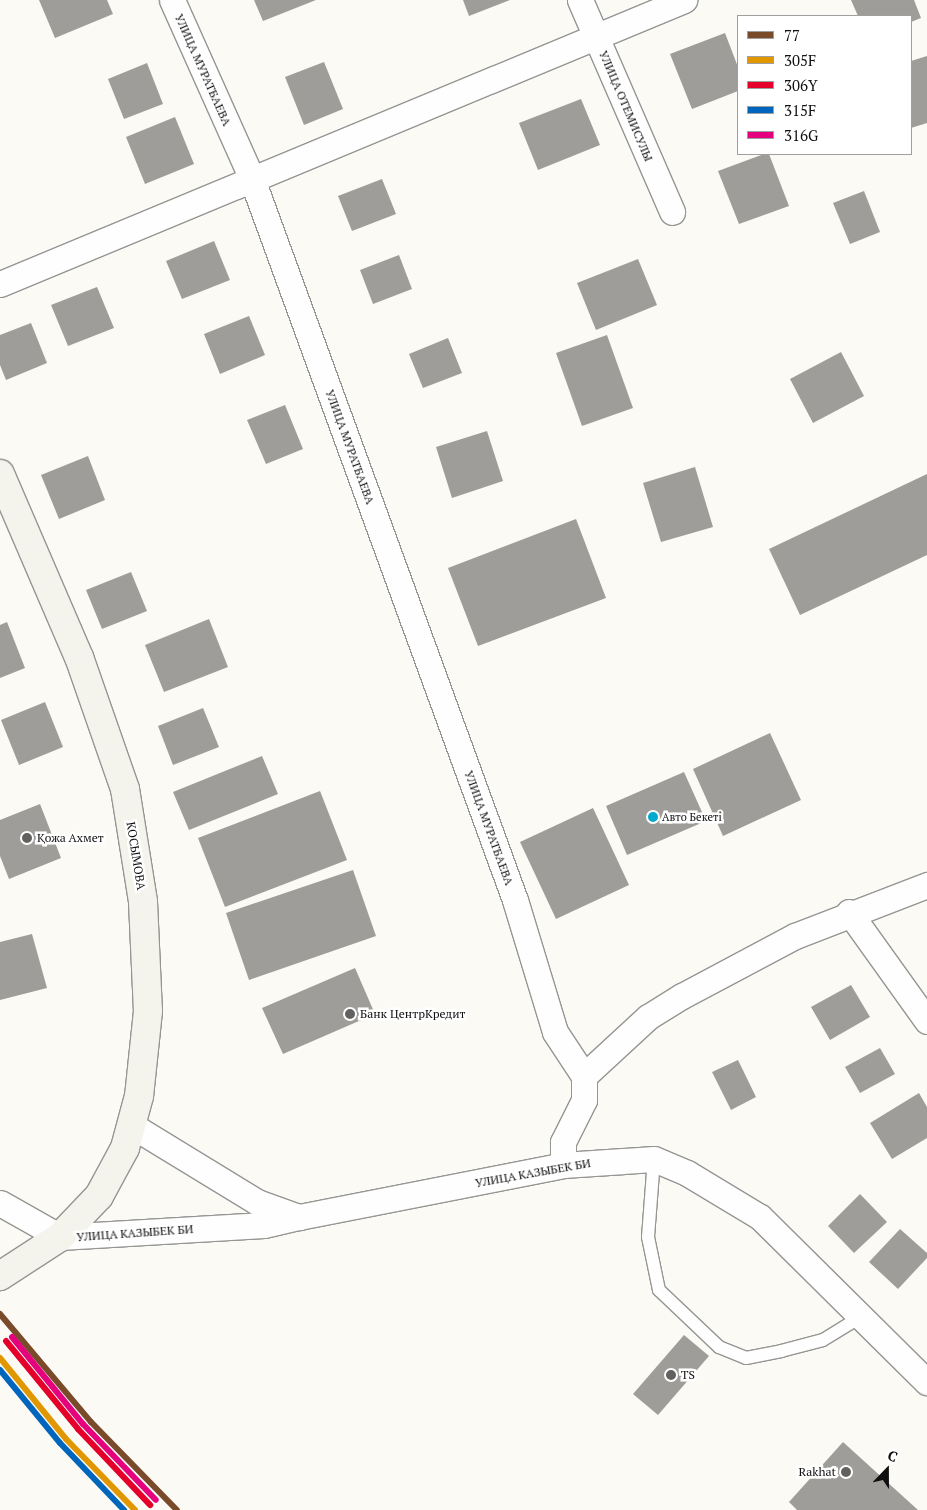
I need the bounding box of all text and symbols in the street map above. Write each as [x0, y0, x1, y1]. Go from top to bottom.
street label: УЛИЦА МУРАТБАЕВА [172, 12, 234, 128]
legend [737, 15, 912, 155]
text: 77 [784, 25, 800, 45]
street label: УЛИЦА ОТЕМИСУЛЫ [596, 48, 656, 164]
text: 305F [784, 50, 816, 70]
text: 306Y [784, 75, 818, 95]
text: 315F [784, 100, 816, 120]
text: 316G [784, 125, 818, 145]
street label: УЛИЦА МУРАТБАЕВА [322, 388, 378, 506]
street label: УЛИЦА МУРАТБАЕВА [461, 769, 517, 887]
place label: Авто Бекетi [662, 810, 722, 824]
marker: Авто Бекетi [648, 812, 658, 822]
street label: КОСЫМОВА [123, 821, 149, 891]
place label: Қожа Ахмет [37, 831, 104, 845]
marker: Қожа Ахмет [21, 832, 33, 844]
place label: Банк ЦентрКредит [360, 1007, 465, 1021]
marker: Банк ЦентрКредит [344, 1008, 356, 1020]
street label: УЛИЦА КАЗЫБЕК БИ [474, 1156, 592, 1190]
street label: УЛИЦА КАЗЫБЕК БИ [76, 1222, 194, 1244]
place label: TS [681, 1368, 695, 1382]
marker: TS [665, 1369, 677, 1381]
north arrow [862, 1445, 912, 1495]
text: С [885, 1445, 901, 1466]
place label: Rakhat [799, 1465, 836, 1479]
marker: Rakhat [840, 1466, 852, 1478]

